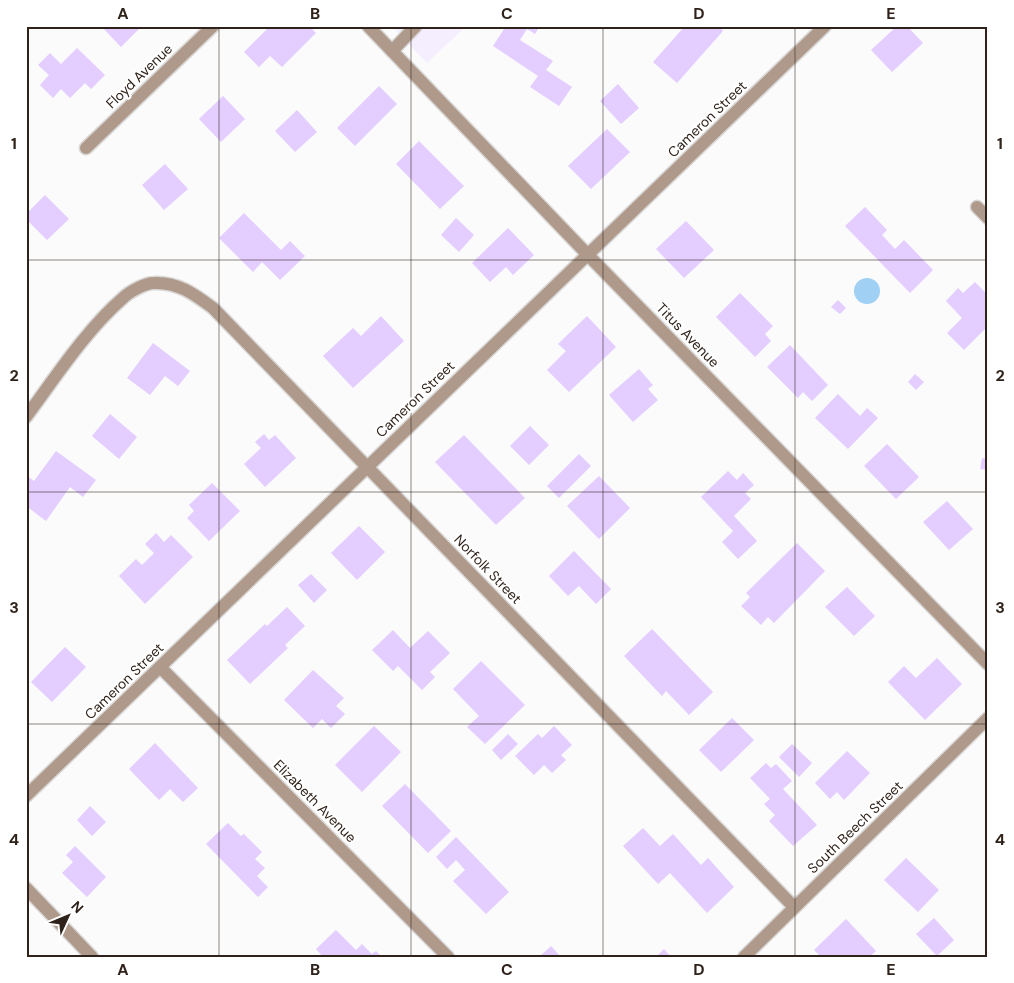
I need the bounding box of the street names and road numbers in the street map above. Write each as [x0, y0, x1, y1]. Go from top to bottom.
street label: Floyd Avenue [102, 40, 176, 112]
street label: Cameron Street [664, 77, 750, 161]
street label: Titus Avenue [653, 299, 723, 371]
street label: Cameron Street [372, 357, 458, 441]
street label: Norfolk Street [450, 531, 526, 607]
street label: Cameron Street [81, 639, 167, 723]
street label: Elizabeth Avenue [270, 756, 360, 846]
street label: South Beech Street [804, 777, 906, 877]

